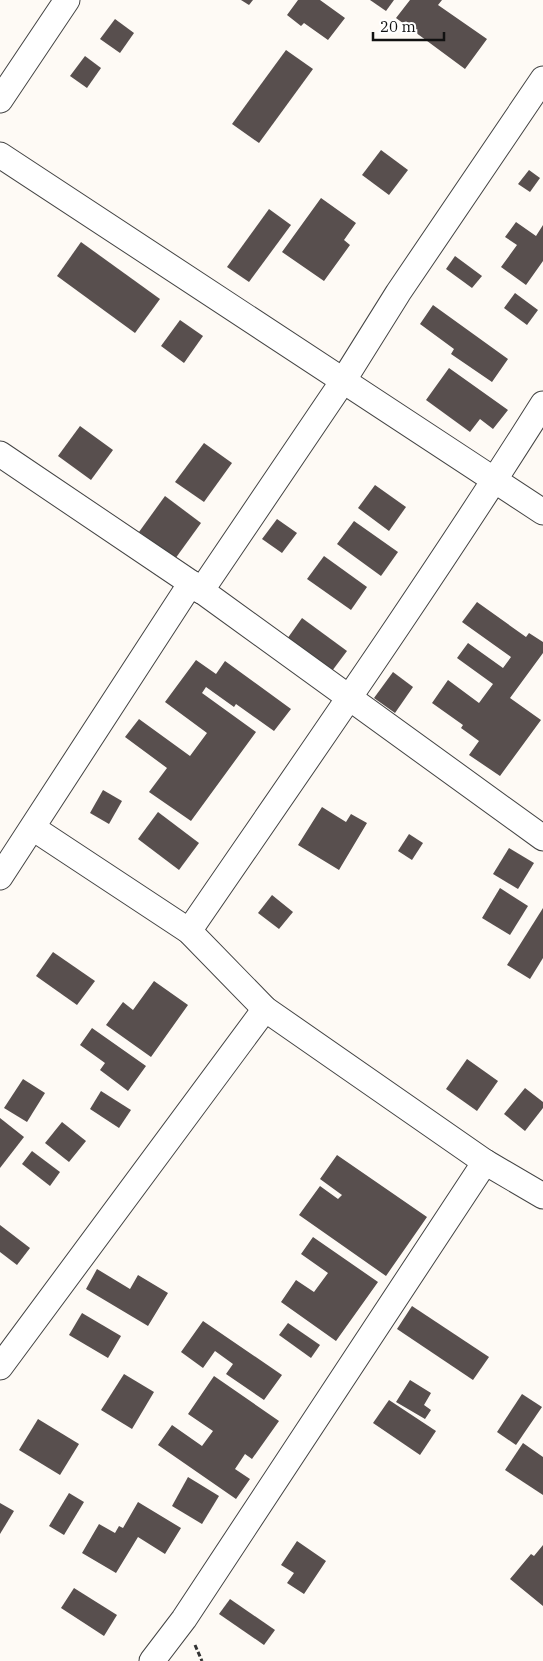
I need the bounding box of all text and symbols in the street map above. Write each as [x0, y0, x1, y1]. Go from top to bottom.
scale bar [373, 10, 444, 42]
text: 20 m [380, 17, 416, 36]

